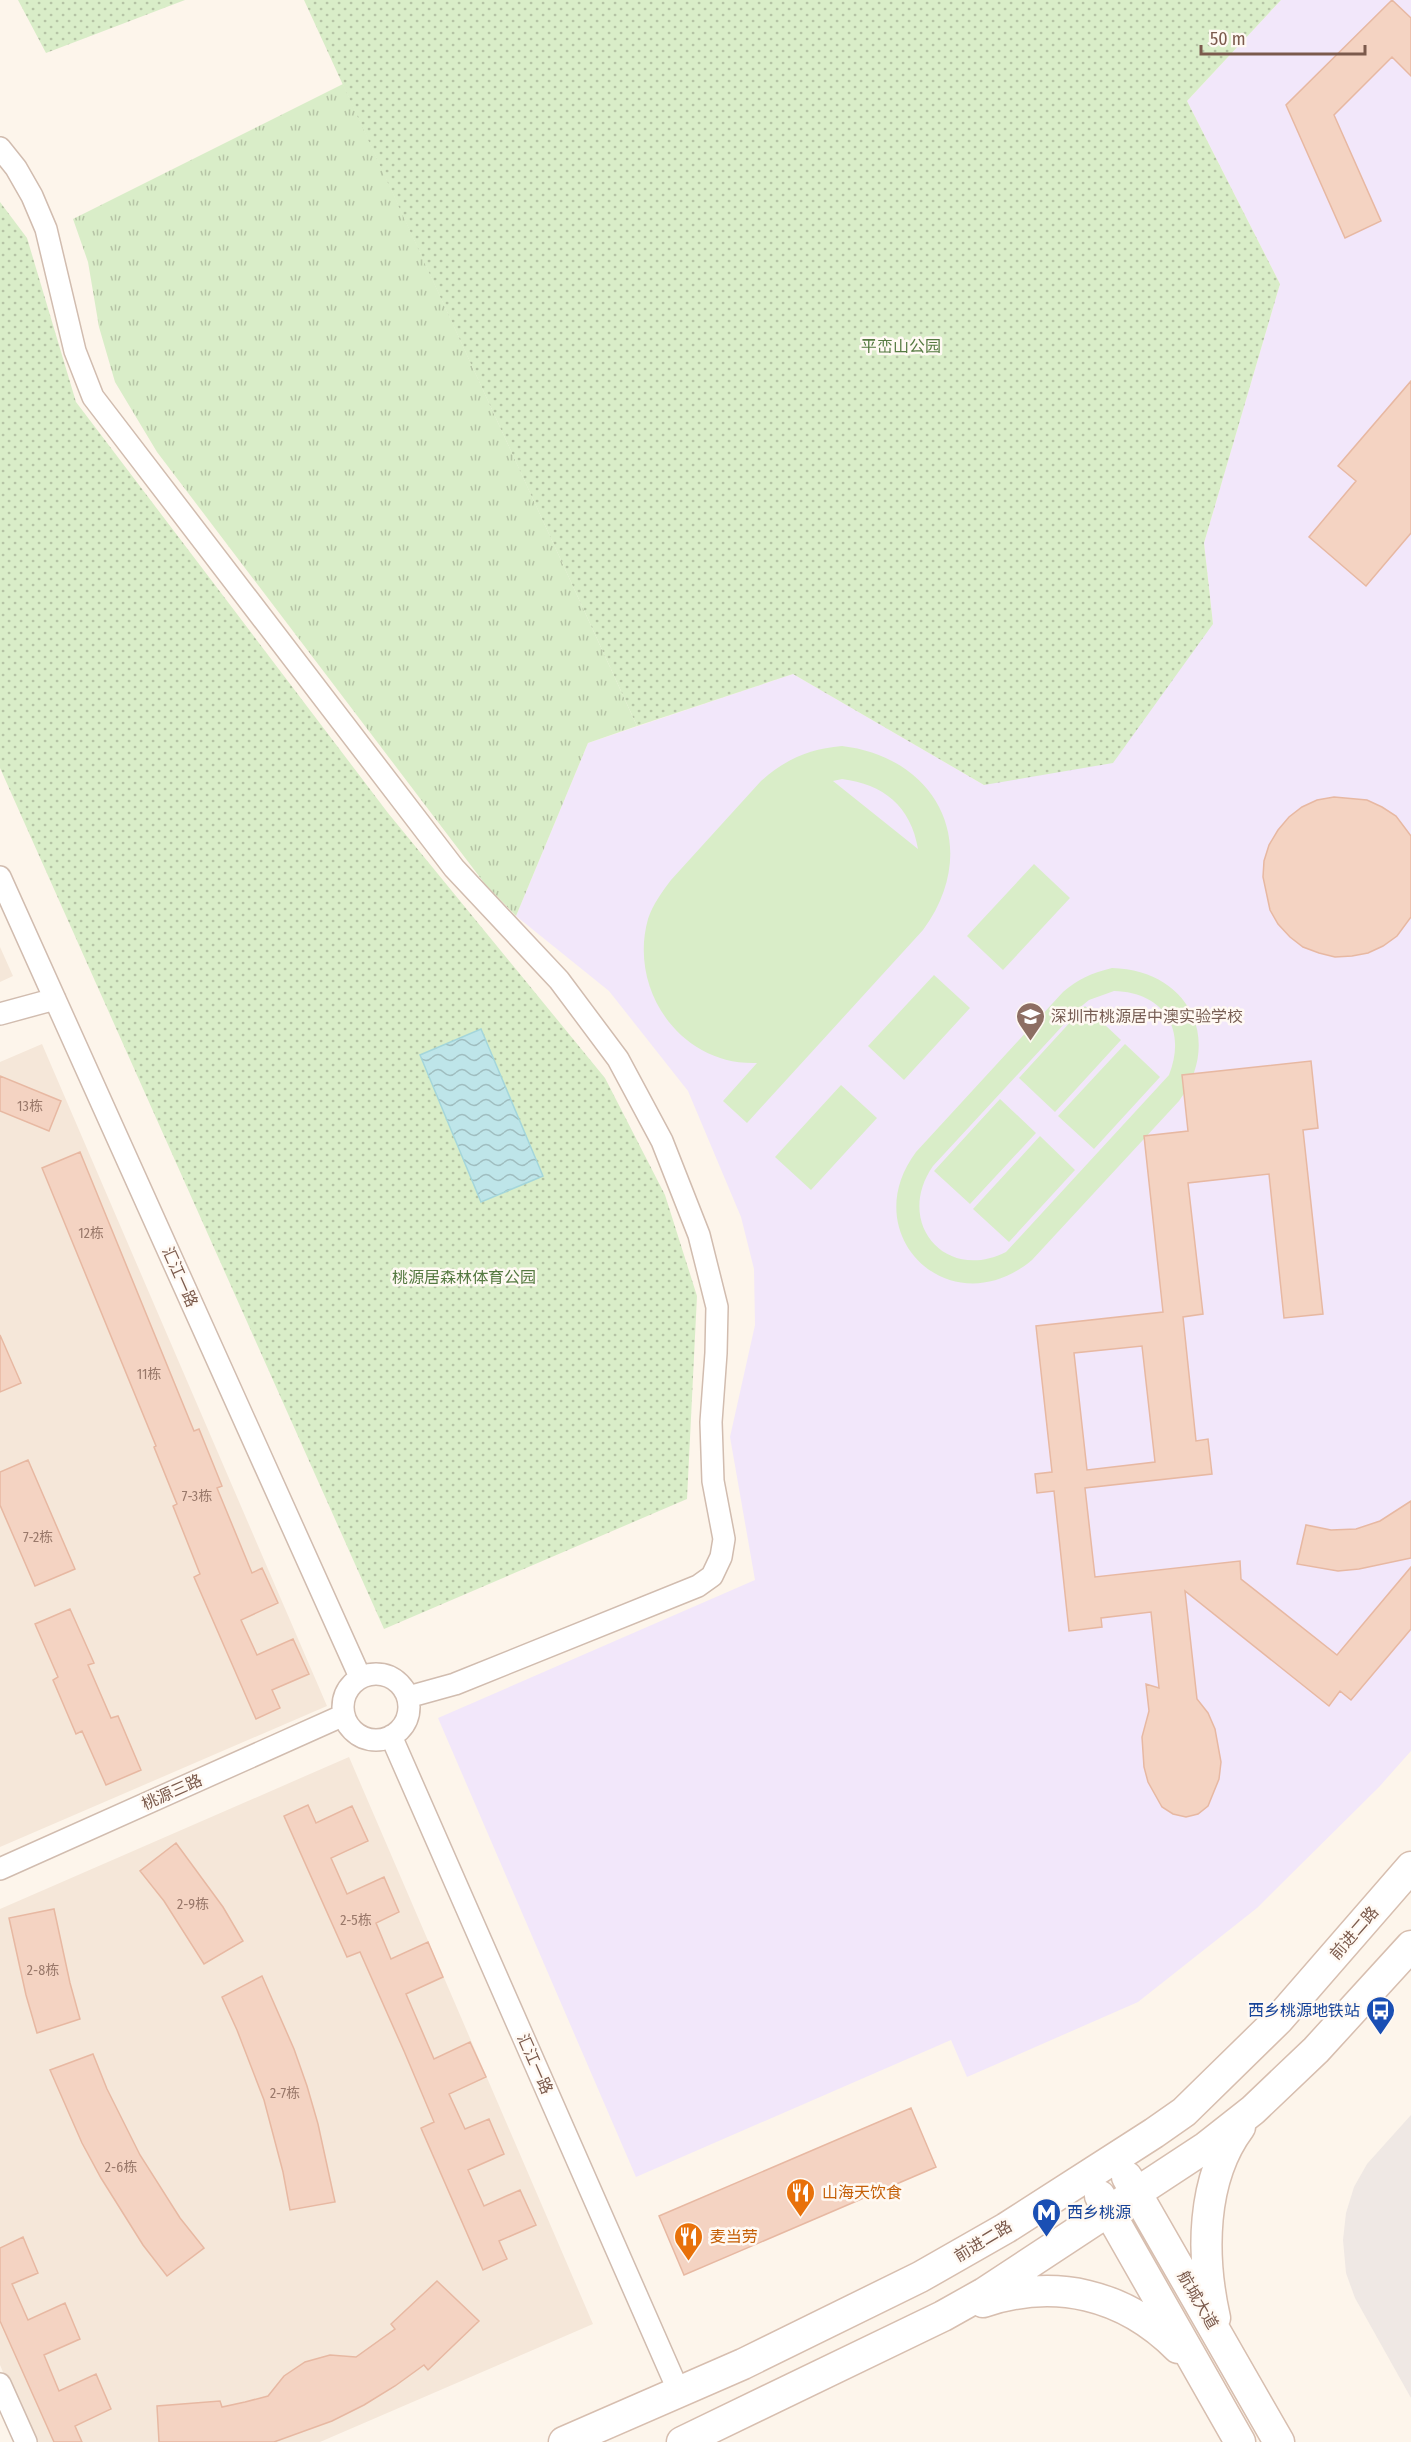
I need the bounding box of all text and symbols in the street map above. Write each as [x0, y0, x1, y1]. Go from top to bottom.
scale bar [1201, 18, 1364, 56]
text: 50 m [1210, 28, 1246, 50]
park label: 平峦山公园 [861, 337, 941, 356]
school or university icon: 深圳市桃源居中澳实验学校 [1014, 1000, 1046, 1042]
place label: 深圳市桃源居中澳实验学校 [1051, 1007, 1243, 1026]
house number: 13栋 [17, 1098, 43, 1115]
house number: 12栋 [78, 1225, 104, 1242]
street label: 汇江一路 [158, 1244, 202, 1310]
park label: 桃源居森林体育公园 [392, 1268, 536, 1287]
house number: 11栋 [137, 1366, 161, 1383]
house number: 7-3栋 [182, 1488, 212, 1505]
house number: 7-2栋 [23, 1529, 53, 1546]
street label: 桃源三路 [139, 1770, 205, 1814]
house number: 2-9栋 [177, 1896, 209, 1913]
street label: 前进二路 [1326, 1903, 1382, 1963]
house number: 2-5栋 [340, 1912, 372, 1929]
house number: 2-8栋 [27, 1962, 59, 1979]
bus stop icon: 西乡桃源地铁站 [1365, 1994, 1397, 2036]
place label: 西乡桃源地铁站 [1248, 2001, 1360, 2020]
street label: 汇江一路 [513, 2031, 557, 2097]
house number: 2-7栋 [270, 2085, 300, 2102]
house number: 2-6栋 [105, 2159, 137, 2176]
restaurant icon: 山海天饮食 [785, 2176, 817, 2218]
place label: 山海天饮食 [822, 2183, 902, 2202]
metro station icon: 西乡桃源 [1030, 2196, 1062, 2238]
place label: 西乡桃源 [1067, 2203, 1131, 2222]
street label: 前进二路 [951, 2216, 1015, 2266]
restaurant icon: 麦当劳 [673, 2220, 705, 2262]
place label: 麦当劳 [710, 2227, 758, 2246]
street label: 航城大道 [1174, 2268, 1222, 2332]

